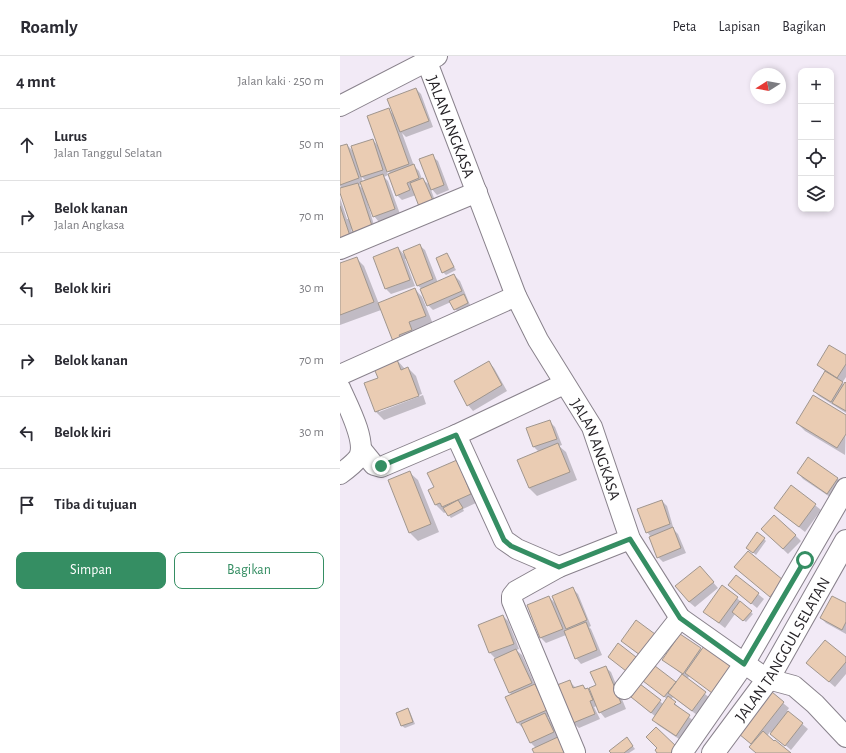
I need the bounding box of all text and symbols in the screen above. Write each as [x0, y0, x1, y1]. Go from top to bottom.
text: Roamly [20, 18, 78, 37]
text: Peta [673, 20, 697, 34]
text: Lapisan [719, 20, 760, 34]
text: Bagikan [782, 20, 826, 34]
north arrow [750, 68, 786, 104]
map controls [798, 68, 834, 212]
button: + [798, 68, 834, 104]
text: 4 mnt [16, 73, 55, 90]
street label: JALAN ANGKASA [424, 74, 477, 180]
text: Jalan kaki · 250 m [238, 75, 324, 88]
button: − [798, 104, 834, 140]
text: Lurus [54, 129, 87, 144]
icon: ahead [16, 134, 38, 156]
text: 50 m [299, 138, 324, 151]
button: locate [798, 140, 834, 176]
text: Jalan Tanggul Selatan [54, 147, 162, 160]
button: layers [798, 176, 834, 212]
text: Belok kanan [54, 201, 128, 216]
icon: right [16, 206, 38, 228]
text: 70 m [299, 210, 324, 223]
text: Jalan Angkasa [54, 219, 125, 232]
icon: left [16, 278, 38, 300]
text: Belok kiri [54, 281, 111, 296]
text: 30 m [299, 282, 324, 295]
icon: right [16, 350, 38, 372]
text: Belok kanan [54, 353, 128, 368]
text: 70 m [299, 354, 324, 367]
street label: JALAN ANGKASA [567, 396, 623, 502]
icon: left [16, 422, 38, 444]
text: Belok kiri [54, 425, 111, 440]
text: 30 m [299, 426, 324, 439]
route end [372, 457, 390, 475]
icon: arrive [16, 494, 38, 516]
text: Tiba di tujuan [54, 497, 137, 512]
route start [796, 551, 814, 569]
button: Simpan [16, 552, 166, 589]
button: Bagikan [174, 552, 324, 589]
street label: JALAN TANGGUL SELATAN [732, 574, 833, 725]

